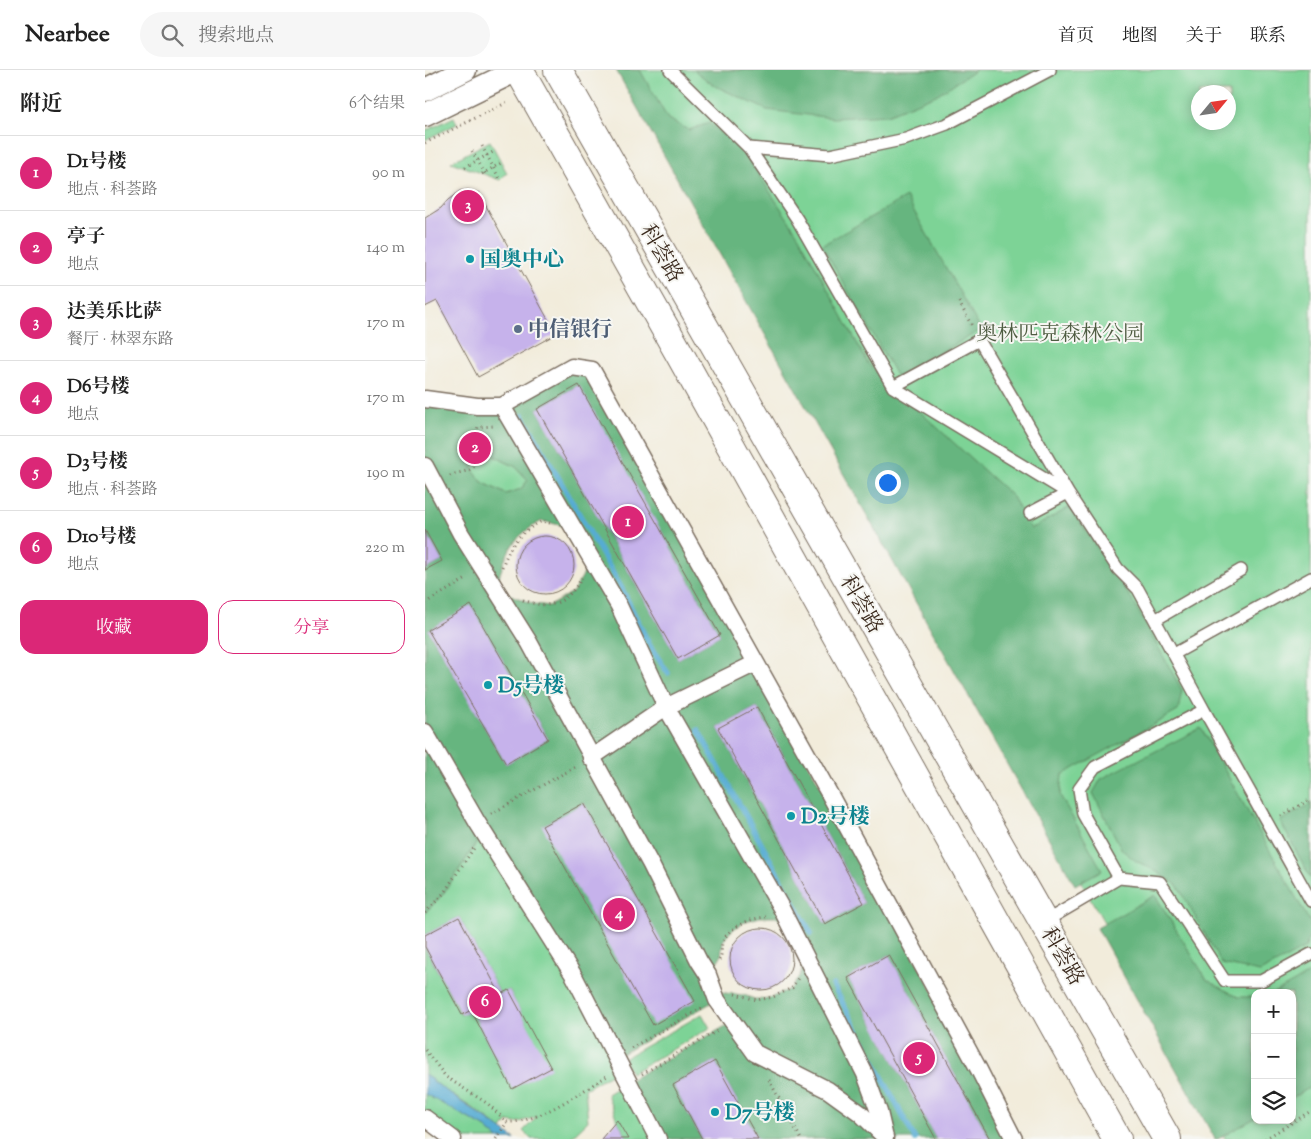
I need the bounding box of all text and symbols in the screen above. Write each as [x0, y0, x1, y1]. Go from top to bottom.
search box [140, 12, 490, 57]
text: Nearbee [25, 18, 110, 52]
icon: search [158, 21, 186, 49]
text: 搜索地点 [198, 23, 274, 50]
text: 首页 [1058, 24, 1094, 50]
text: 地图 [1122, 24, 1158, 50]
text: 关于 [1186, 24, 1222, 50]
text: 联系 [1250, 24, 1286, 50]
north arrow [1191, 85, 1236, 130]
text: 附近 [20, 90, 62, 120]
text: 6个结果 [349, 93, 405, 116]
text: D1号楼 [67, 149, 127, 176]
text: 1 [33, 162, 39, 185]
text: 90 m [372, 162, 405, 185]
text: 地点 · 科荟路 [67, 179, 158, 202]
pin: 3 [452, 187, 484, 225]
street label: 科荟路 [632, 219, 689, 289]
text: 亭子 [67, 224, 105, 251]
text: 2 [32, 237, 40, 260]
text: 140 m [367, 237, 405, 260]
place label: 国奥中心 [480, 246, 564, 276]
marker: 国奥中心 [464, 253, 476, 265]
text: 地点 [67, 254, 99, 277]
text: 达美乐比萨 [67, 299, 162, 326]
text: 3 [33, 312, 39, 335]
text: 170 m [367, 312, 405, 335]
place label: 中信银行 [528, 316, 612, 346]
park label: 奥林匹克森林公园 [976, 320, 1144, 350]
marker: 中信银行 [512, 323, 524, 335]
text: 餐厅 · 林翠东路 [67, 329, 174, 352]
text: D6号楼 [67, 374, 130, 401]
text: 4 [32, 387, 40, 410]
text: 170 m [367, 387, 405, 410]
text: 地点 [67, 404, 99, 427]
pin: 2 [459, 429, 491, 467]
text: D3号楼 [67, 449, 128, 476]
text: 5 [33, 462, 39, 485]
text: 190 m [367, 462, 405, 485]
your location [875, 470, 901, 496]
text: 地点 · 科荟路 [67, 479, 158, 502]
pin: 1 [612, 503, 644, 541]
text: D10号楼 [67, 524, 136, 551]
text: 6 [32, 537, 40, 560]
text: 220 m [365, 537, 405, 560]
text: 地点 [67, 554, 99, 577]
street label: 科荟路 [832, 570, 889, 640]
button: 收藏 [20, 600, 208, 654]
button: 分享 [218, 600, 405, 654]
place label: D5号楼 [498, 672, 564, 702]
marker: D5号楼 [482, 679, 494, 691]
place label: D2号楼 [801, 803, 869, 833]
marker: D2号楼 [785, 810, 797, 822]
pin: 4 [603, 895, 635, 933]
street label: 科荟路 [1033, 922, 1090, 992]
pin: 6 [469, 983, 501, 1021]
map controls [1251, 989, 1296, 1124]
button: + [1251, 989, 1296, 1034]
button: − [1251, 1034, 1296, 1079]
pin: 5 [903, 1039, 935, 1077]
button: layers [1251, 1079, 1296, 1124]
place label: D7号楼 [725, 1099, 794, 1129]
marker: D7号楼 [709, 1106, 721, 1118]

